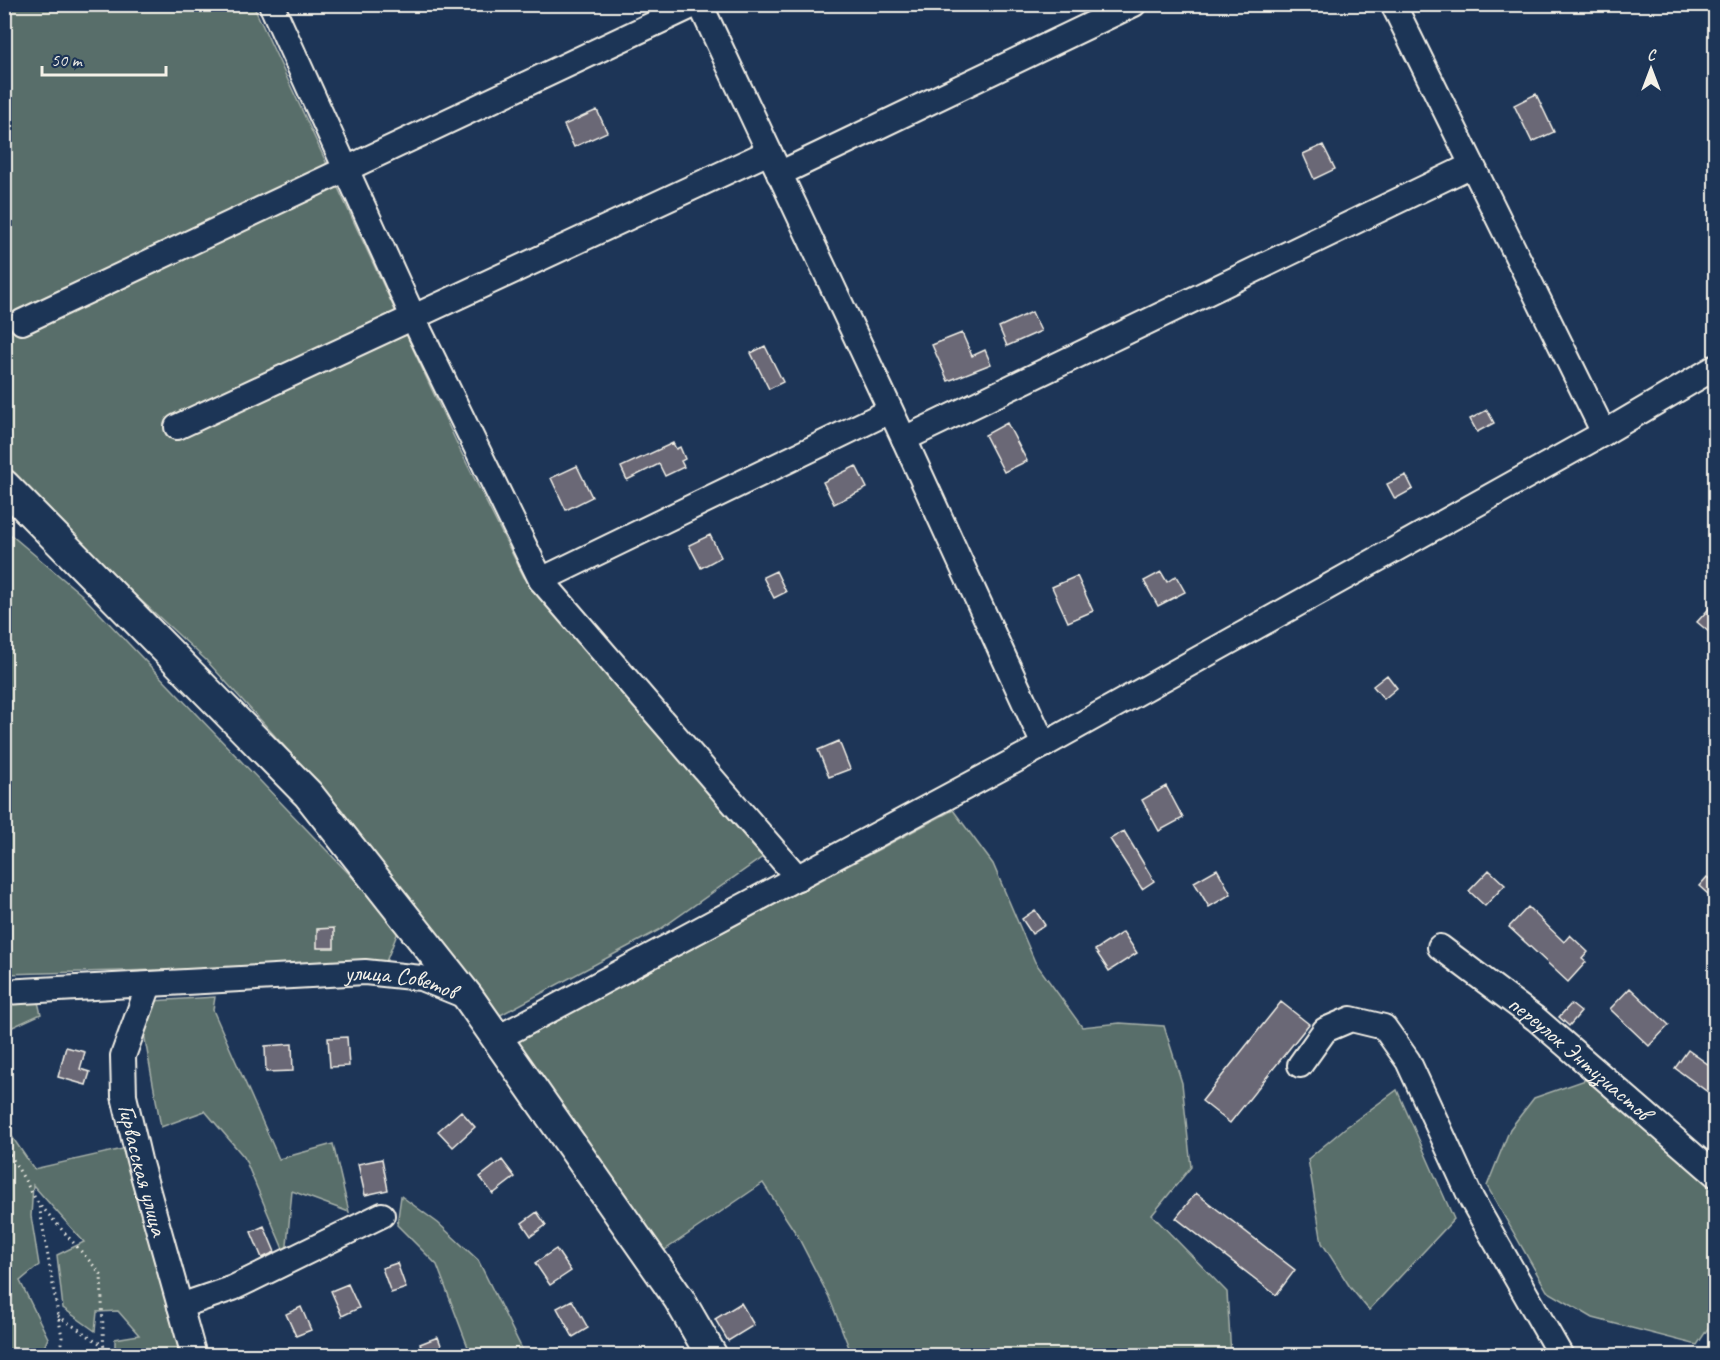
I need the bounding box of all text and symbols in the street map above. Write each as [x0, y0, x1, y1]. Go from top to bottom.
scale bar [42, 39, 166, 77]
north arrow [1621, 39, 1681, 99]
text: С [1647, 45, 1657, 65]
text: 50 m [51, 49, 84, 71]
street label: улица Советов [342, 957, 465, 1007]
street label: переулок Энтузиастов [1502, 988, 1661, 1131]
street label: Гирвасская улица [111, 1101, 175, 1241]

